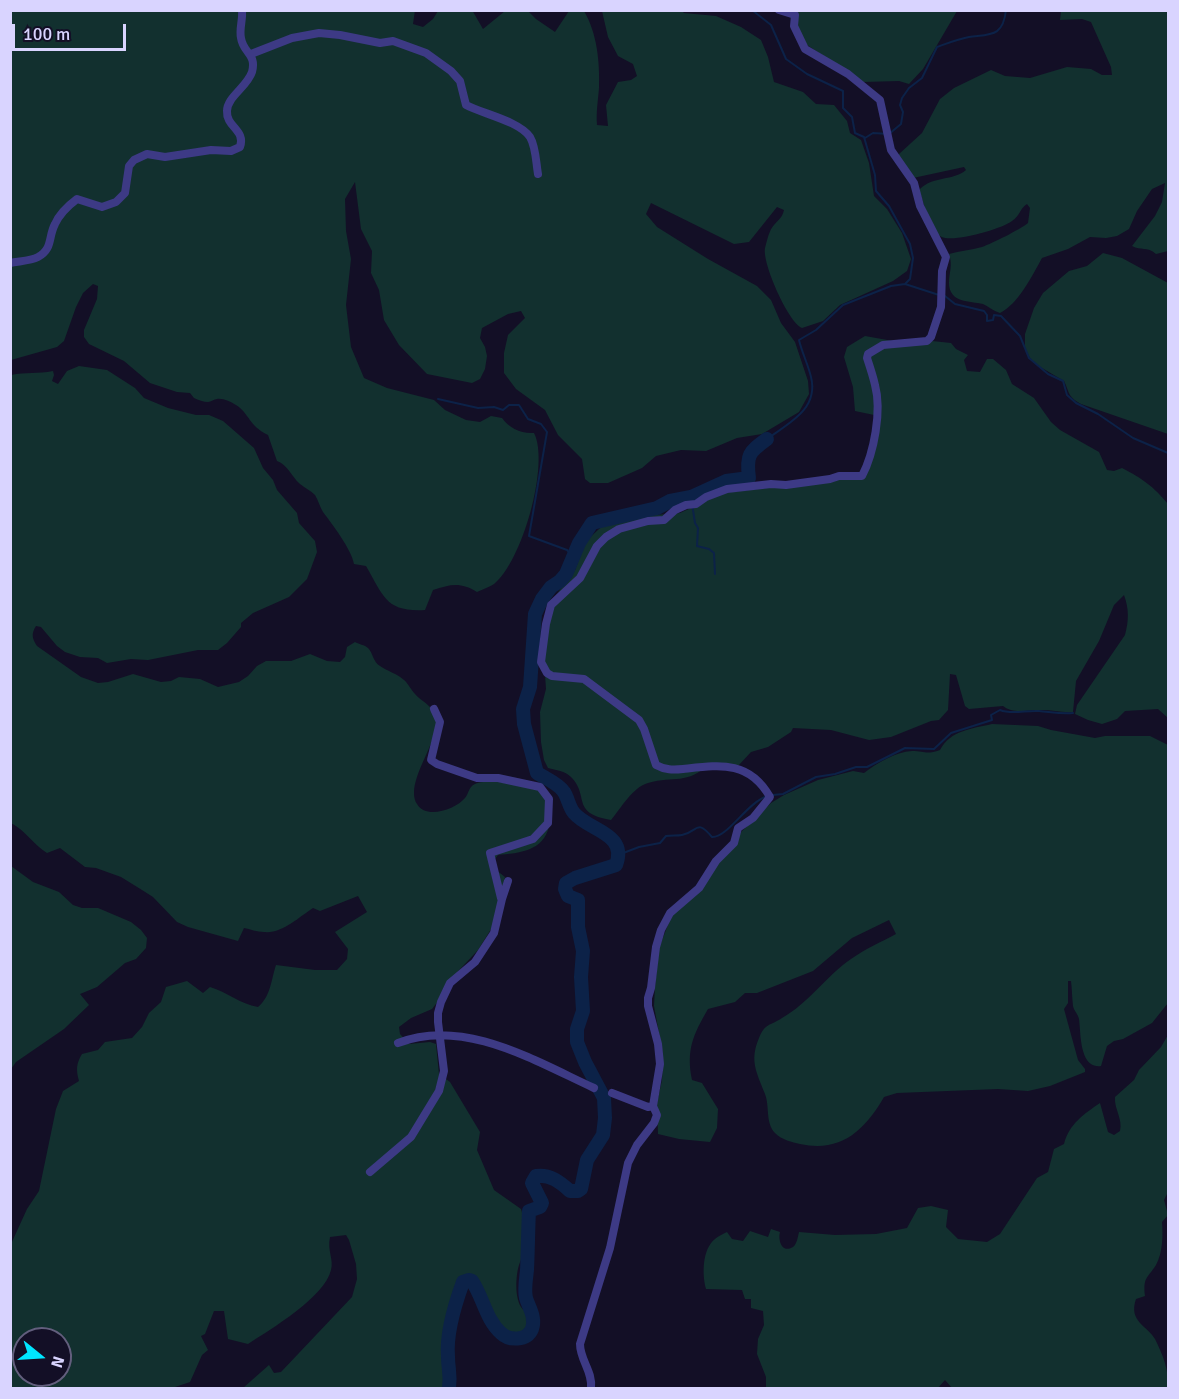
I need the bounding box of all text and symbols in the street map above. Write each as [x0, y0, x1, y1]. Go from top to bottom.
scale bar [15, 12, 129, 50]
text: 100 m [23, 23, 70, 45]
north arrow [12, 1327, 72, 1387]
text: N [46, 1354, 68, 1370]

